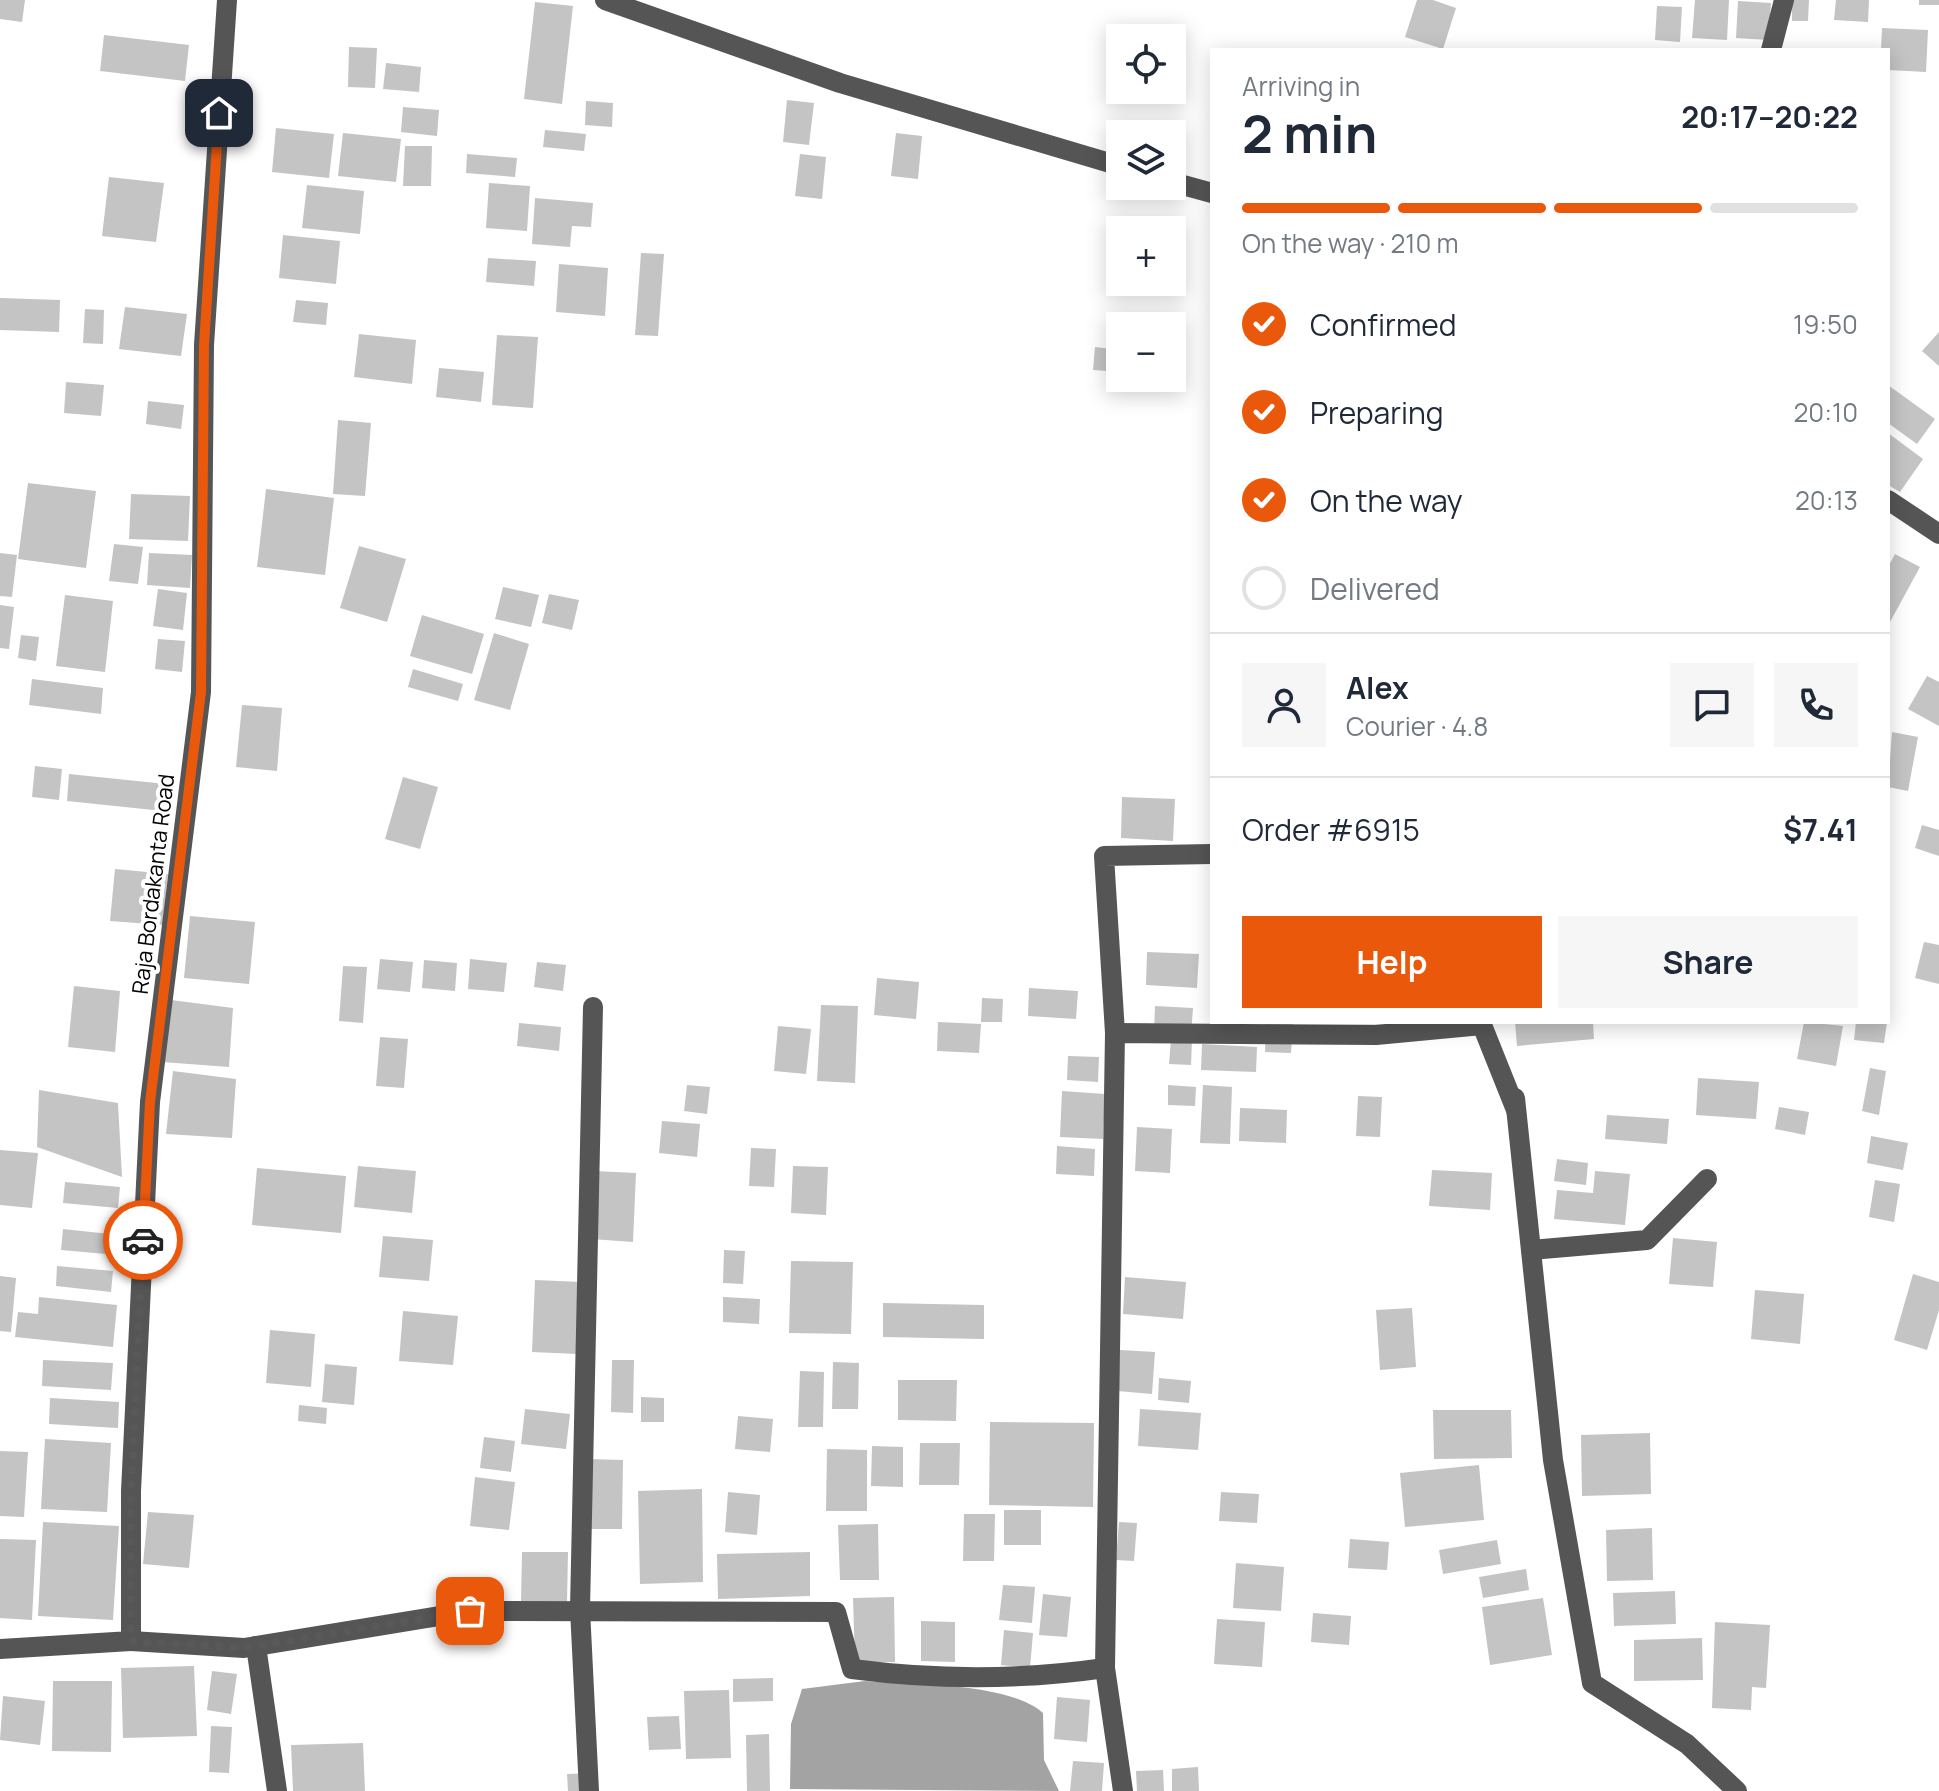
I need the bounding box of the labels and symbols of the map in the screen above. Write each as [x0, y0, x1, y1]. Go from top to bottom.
pin [185, 79, 253, 147]
street label: Raja Bordakanta Road [125, 772, 181, 996]
courier [103, 1200, 183, 1280]
pin [436, 1577, 504, 1645]

